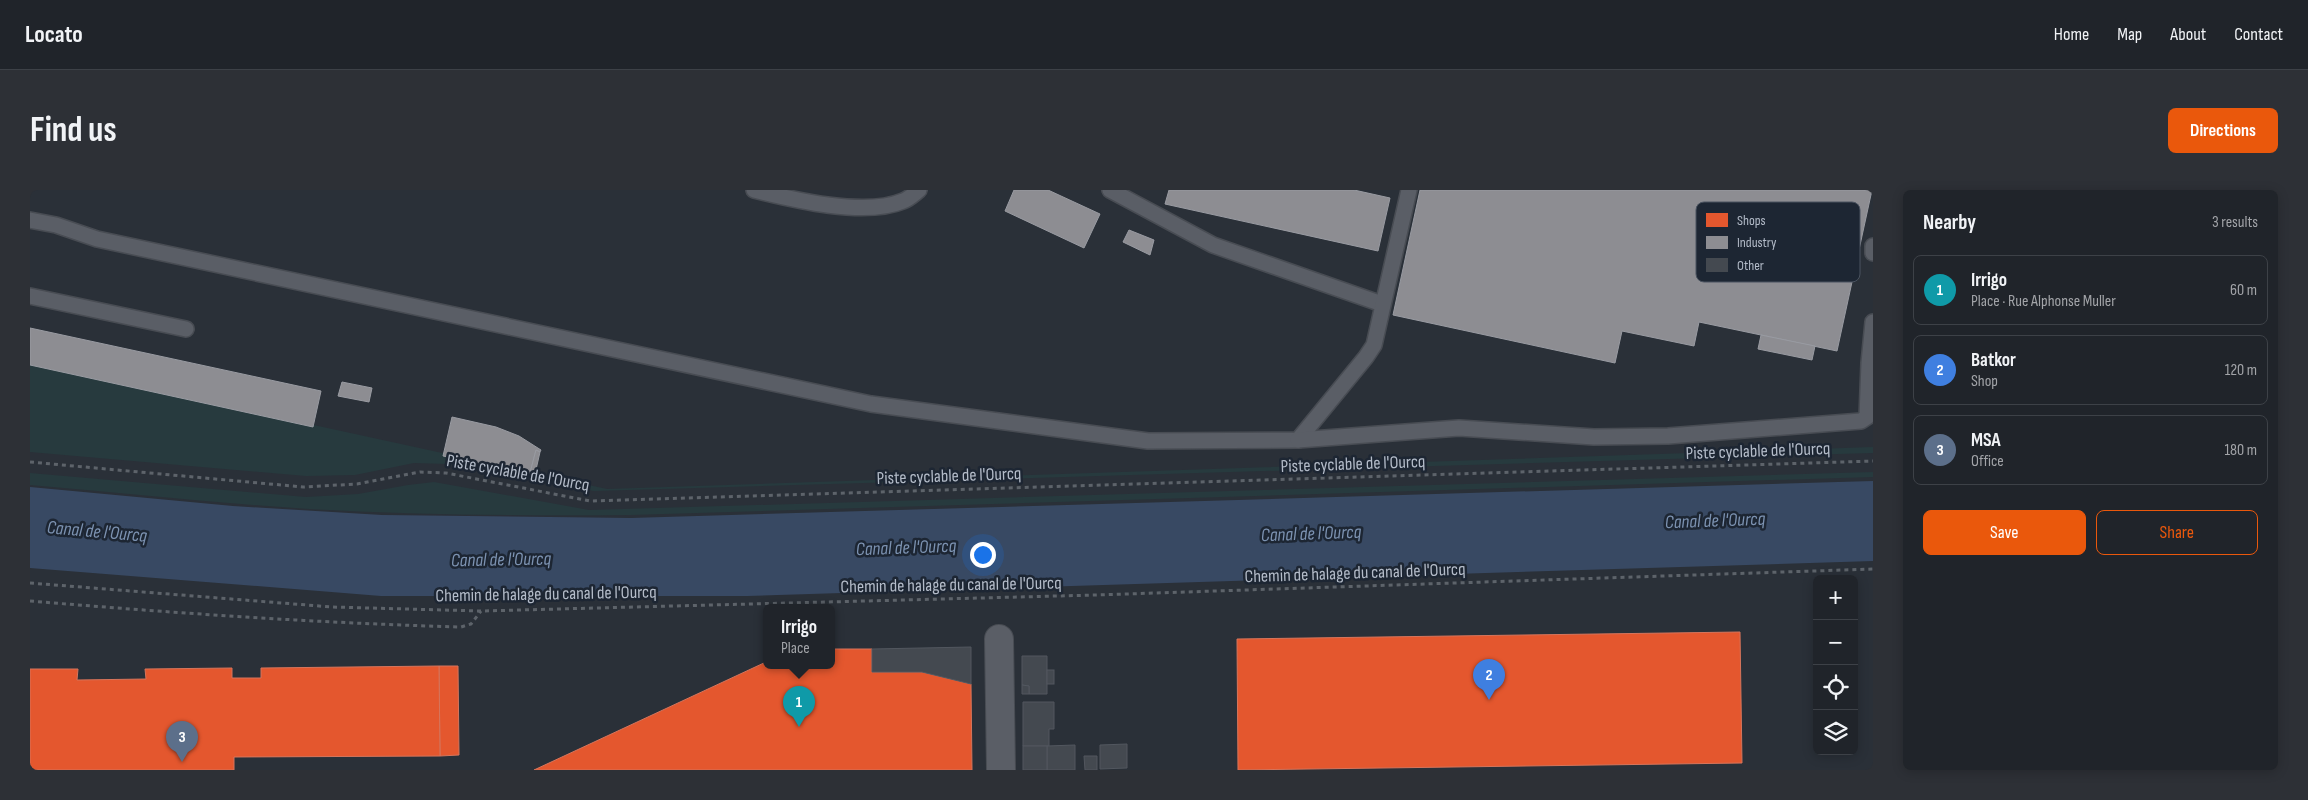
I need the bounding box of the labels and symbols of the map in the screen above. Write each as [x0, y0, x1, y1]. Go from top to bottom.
legend [1696, 202, 1860, 282]
text: Shops [1737, 212, 1766, 229]
text: Industry [1737, 234, 1777, 251]
text: Other [1737, 257, 1764, 274]
street label: Piste cyclable de l'Ourcq [1685, 438, 1831, 464]
street label: Piste cyclable de l'Ourcq [445, 450, 591, 496]
street label: Piste cyclable de l'Ourcq [1280, 451, 1426, 477]
street label: Piste cyclable de l'Ourcq [876, 463, 1022, 489]
water label: Canal de l'Ourcq [1664, 508, 1766, 534]
water label: Canal de l'Ourcq [46, 516, 148, 548]
water label: Canal de l'Ourcq [1260, 521, 1362, 547]
water label: Canal de l'Ourcq [855, 535, 957, 561]
your location [970, 542, 996, 568]
water label: Canal de l'Ourcq [451, 548, 552, 572]
street label: Chemin de halage du canal de l'Ourcq [1244, 559, 1466, 587]
street label: Chemin de halage du canal de l'Ourcq [840, 573, 1062, 597]
street label: Chemin de halage du canal de l'Ourcq [435, 582, 657, 606]
pin: 2 [1473, 659, 1505, 700]
pin: 1 [783, 686, 815, 727]
pin: 3 [166, 721, 198, 762]

